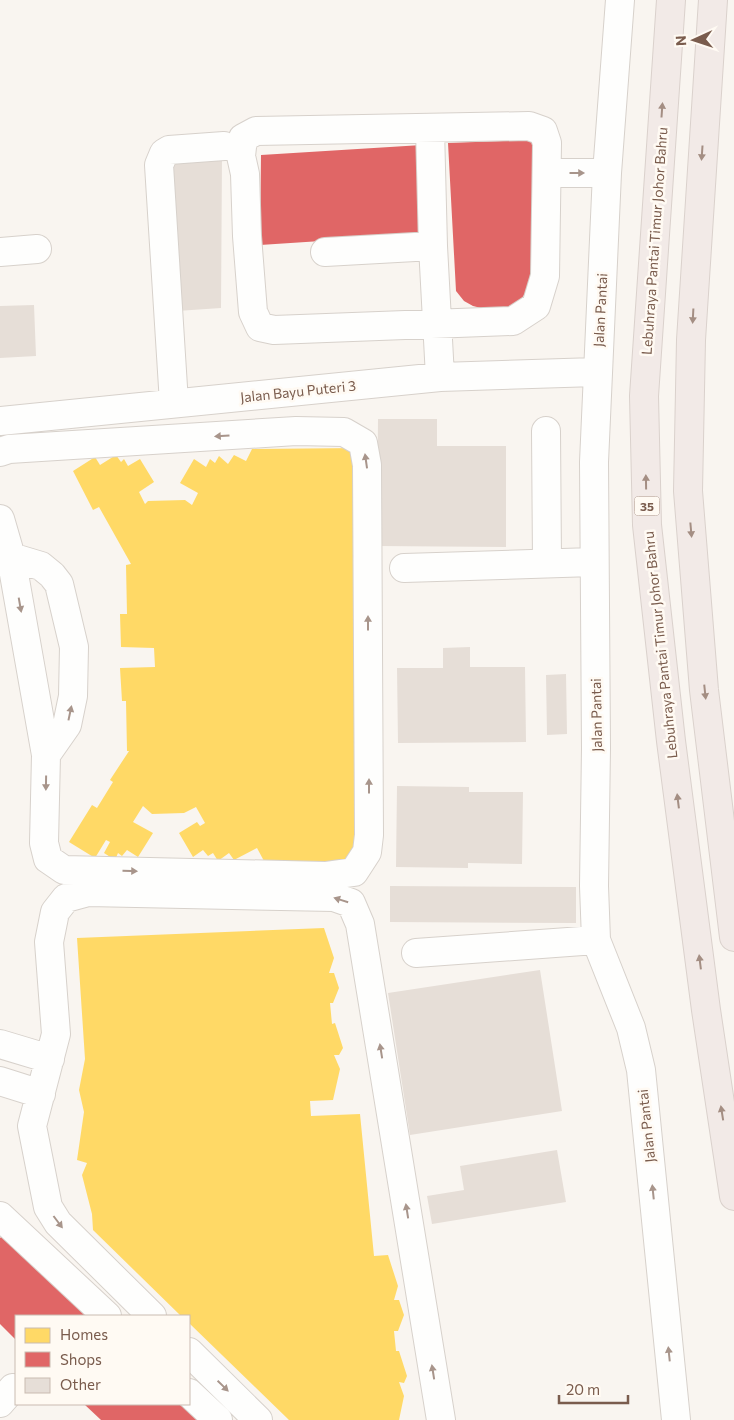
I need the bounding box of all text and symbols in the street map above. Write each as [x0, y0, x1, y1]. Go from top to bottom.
north arrow [669, 15, 719, 65]
text: N [672, 35, 689, 46]
one-way arrow [658, 102, 666, 118]
street label: Lebuhraya Pantai Timur Johor Bahru [638, 126, 670, 356]
one-way arrow [698, 146, 706, 162]
one-way arrow [569, 169, 585, 177]
street label: Jalan Pantai [590, 273, 610, 347]
one-way arrow [688, 308, 696, 324]
street label: Jalan Bayu Puteri 3 [239, 376, 357, 406]
one-way arrow [214, 432, 230, 440]
one-way arrow [362, 453, 370, 469]
one-way arrow [642, 474, 650, 490]
road number: 35 [634, 496, 660, 516]
one-way arrow [687, 523, 695, 539]
street label: Lebuhraya Pantai Timur Johor Bahru [640, 530, 680, 760]
one-way arrow [16, 597, 24, 613]
one-way arrow [364, 615, 372, 631]
street label: Jalan Pantai [587, 678, 605, 752]
one-way arrow [701, 685, 709, 701]
one-way arrow [66, 705, 74, 721]
one-way arrow [41, 775, 49, 791]
one-way arrow [365, 778, 373, 794]
one-way arrow [674, 792, 682, 808]
one-way arrow [122, 868, 138, 876]
one-way arrow [333, 895, 348, 903]
one-way arrow [695, 953, 703, 969]
one-way arrow [377, 1043, 385, 1059]
street label: Jalan Pantai [634, 1088, 658, 1164]
one-way arrow [717, 1105, 725, 1121]
one-way arrow [649, 1184, 657, 1200]
one-way arrow [403, 1203, 411, 1219]
one-way arrow [53, 1215, 63, 1229]
legend [15, 1315, 190, 1405]
text: Homes [60, 1325, 108, 1343]
one-way arrow [665, 1346, 673, 1362]
text: Shops [60, 1350, 102, 1368]
one-way arrow [429, 1364, 437, 1380]
scale bar [559, 1372, 628, 1404]
text: Other [60, 1375, 101, 1393]
one-way arrow [217, 1380, 229, 1392]
text: 20 m [566, 1380, 600, 1398]

